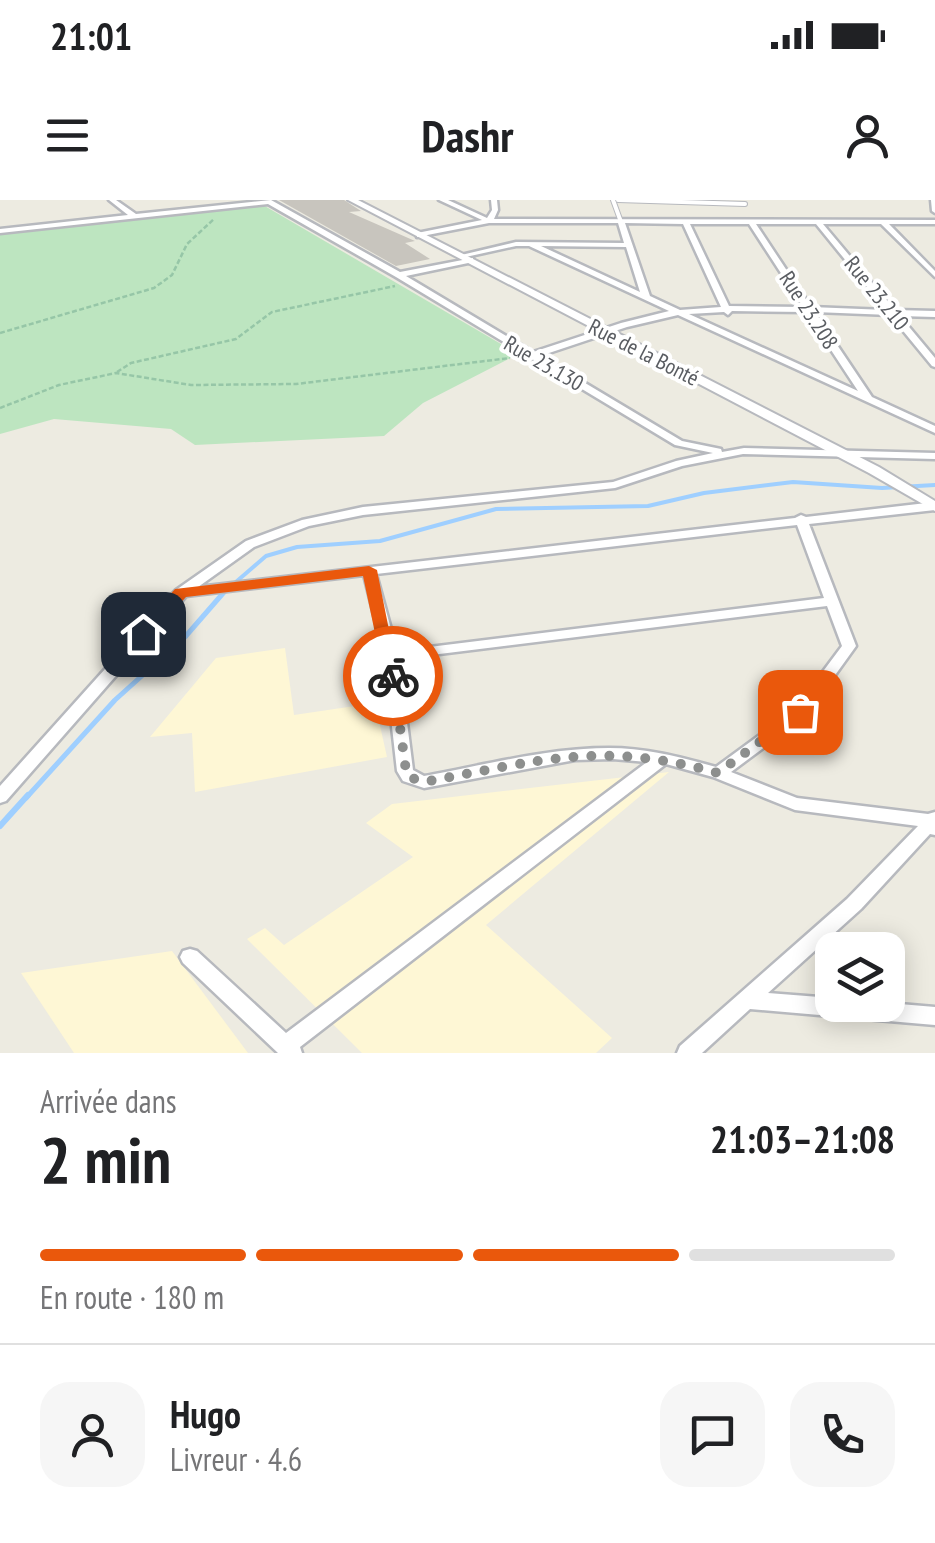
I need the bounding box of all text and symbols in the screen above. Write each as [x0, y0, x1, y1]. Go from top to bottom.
text: 21:01 [50, 11, 132, 60]
text: Dashr [422, 106, 513, 164]
icon: menu [40, 108, 95, 163]
icon: person [840, 108, 895, 163]
street label: Rue 23.210 [839, 250, 915, 336]
street label: Rue 23.208 [773, 266, 845, 354]
street label: Rue de la Bonté [584, 312, 704, 392]
street label: Rue 23.130 [499, 329, 589, 397]
pin [101, 592, 186, 677]
icon: home [116, 607, 171, 662]
courier [343, 626, 443, 726]
icon: bike [366, 649, 421, 704]
pin [758, 670, 843, 755]
icon: bag [773, 685, 828, 740]
map controls [815, 932, 905, 1022]
button: layers [815, 932, 905, 1022]
text: Arrivée dans [40, 1080, 177, 1122]
text: 21:03–21:08 [710, 1114, 895, 1163]
text: 2 min [40, 1117, 171, 1201]
text: En route · 180 m [40, 1276, 224, 1318]
button: person [40, 1382, 145, 1487]
button: chat [660, 1382, 765, 1487]
button: phone [790, 1382, 895, 1487]
text: Hugo [170, 1389, 241, 1438]
text: Livreur · 4.6 [170, 1438, 302, 1480]

